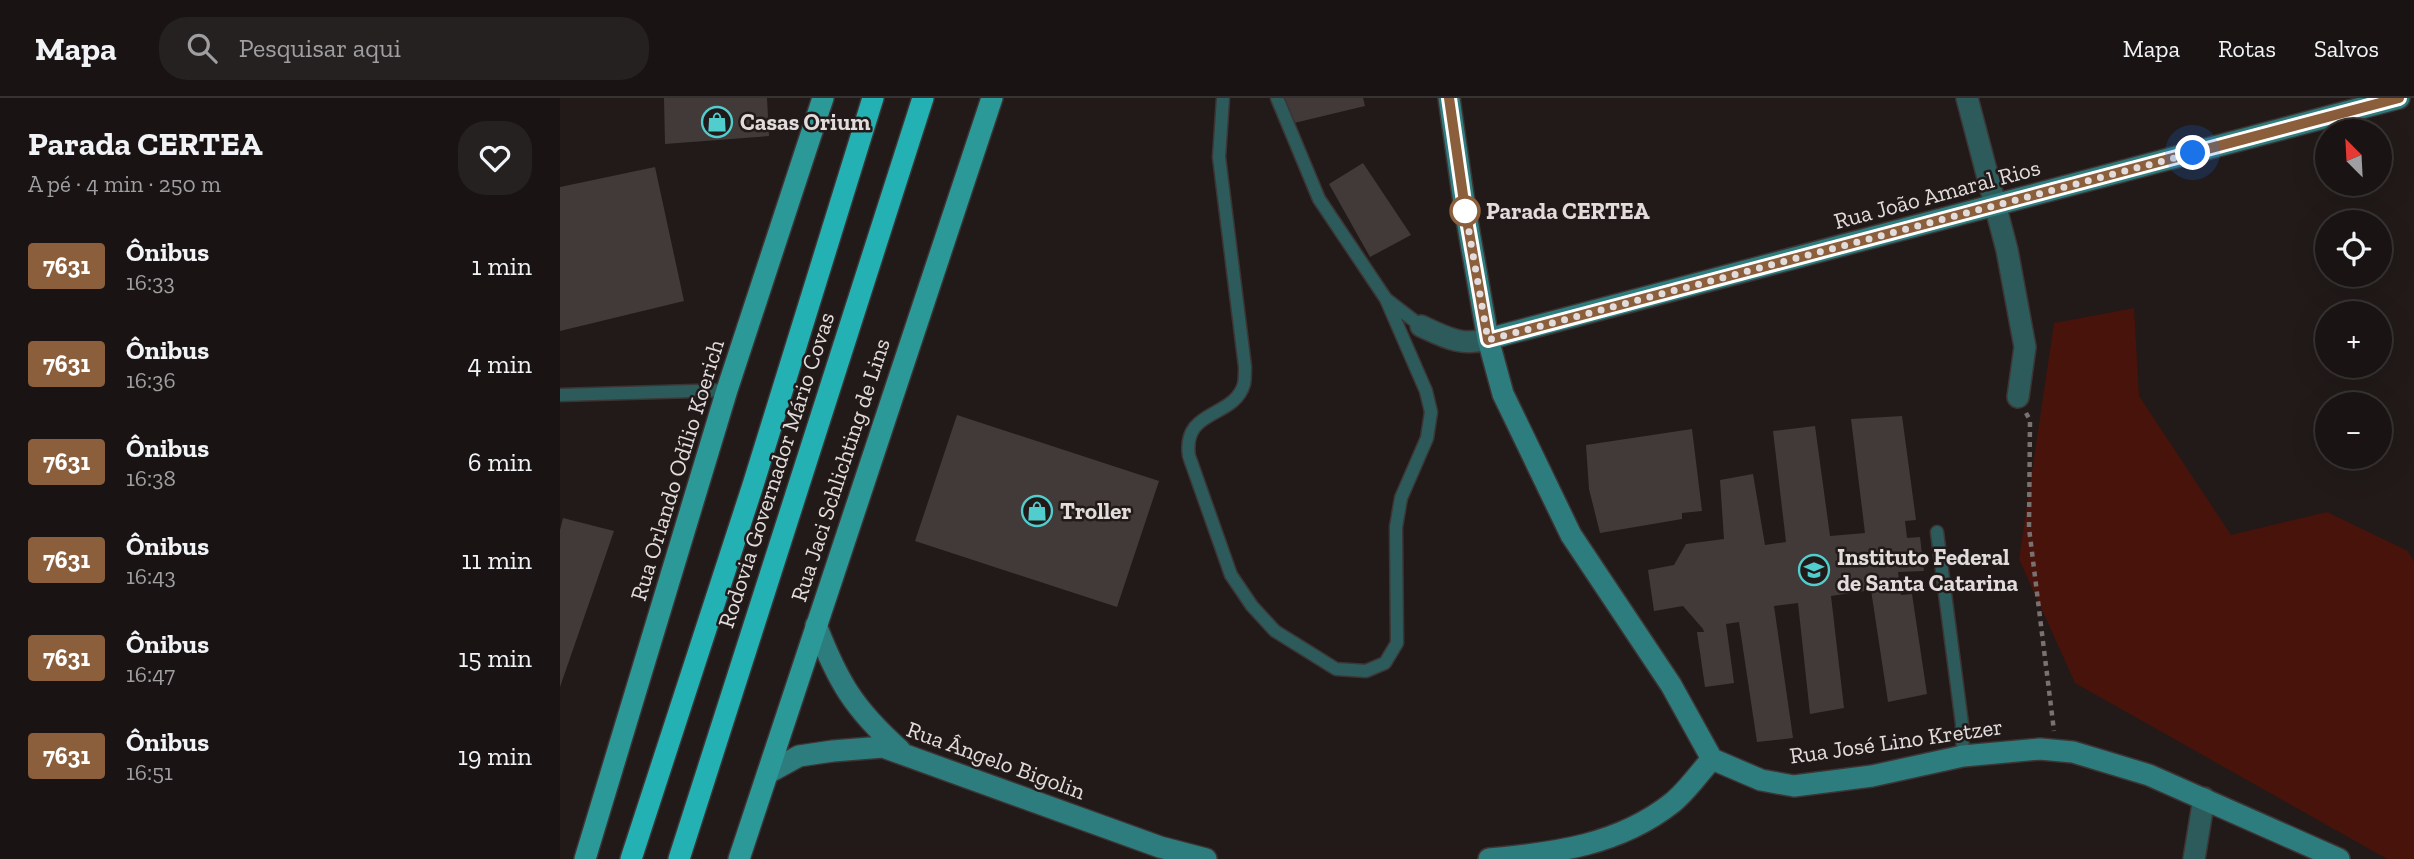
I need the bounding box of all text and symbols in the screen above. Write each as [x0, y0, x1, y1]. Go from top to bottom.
search box [159, 17, 649, 80]
text: Mapa [35, 29, 117, 68]
icon: search [183, 29, 221, 67]
text: Pesquisar aqui [239, 32, 401, 64]
text: Mapa [2123, 34, 2180, 63]
text: Rotas [2218, 34, 2276, 63]
text: Salvos [2314, 34, 2379, 63]
shop icon: Casas Orium [700, 105, 734, 139]
place label: Casas Orium [740, 108, 871, 136]
north arrow [2315, 119, 2392, 196]
map controls [2315, 119, 2392, 469]
button: heart [458, 121, 532, 195]
text: Parada CERTEA [28, 124, 263, 163]
your location [2175, 135, 2210, 170]
street label: Rua João Amaral Rios [1831, 153, 2043, 235]
text: A pé · 4 min · 250 m [28, 170, 221, 198]
marker: Parada CERTEA [1450, 196, 1480, 226]
place label: Parada CERTEA [1486, 197, 1650, 225]
button: locate [2315, 210, 2392, 287]
text: Ônibus [126, 236, 209, 268]
text: 1 min [471, 250, 532, 282]
text: 7631 [43, 251, 90, 280]
text: 16:33 [126, 268, 175, 296]
button: + [2315, 301, 2392, 378]
street label: Rodovia Governador Mário Covas [712, 309, 840, 631]
text: Ônibus [126, 334, 209, 366]
street label: Rua Jaci Schlichting de Lins [784, 335, 896, 605]
street label: Rua Orlando Odílio Koerich [624, 336, 730, 604]
text: 4 min [467, 348, 532, 380]
text: 7631 [43, 349, 90, 378]
text: 16:36 [126, 366, 176, 394]
button: − [2315, 392, 2392, 469]
text: Ônibus [126, 432, 209, 464]
text: 6 min [468, 446, 532, 478]
text: 7631 [43, 447, 90, 476]
text: 16:38 [126, 464, 176, 492]
shop icon: Troller [1020, 494, 1054, 528]
place label: Troller [1060, 497, 1132, 525]
text: Ônibus [126, 530, 209, 562]
place label: Instituto Federal de Santa Catarina [1837, 543, 2019, 597]
text: 11 min [461, 544, 532, 576]
text: 7631 [43, 545, 90, 574]
school or university icon: Instituto Federal de Santa Catarina [1797, 553, 1831, 587]
text: 16:43 [126, 562, 176, 590]
text: Ônibus [126, 628, 209, 660]
text: 15 min [458, 642, 532, 674]
text: 7631 [43, 643, 90, 672]
text: 16:47 [126, 660, 175, 688]
street label: Rua José Lino Kretzer [1788, 712, 2004, 770]
street label: Rua Ângelo Bigolin [903, 715, 1089, 805]
text: Ônibus [126, 726, 209, 758]
text: 19 min [458, 740, 532, 772]
text: 7631 [43, 741, 90, 770]
text: 16:51 [126, 758, 173, 786]

